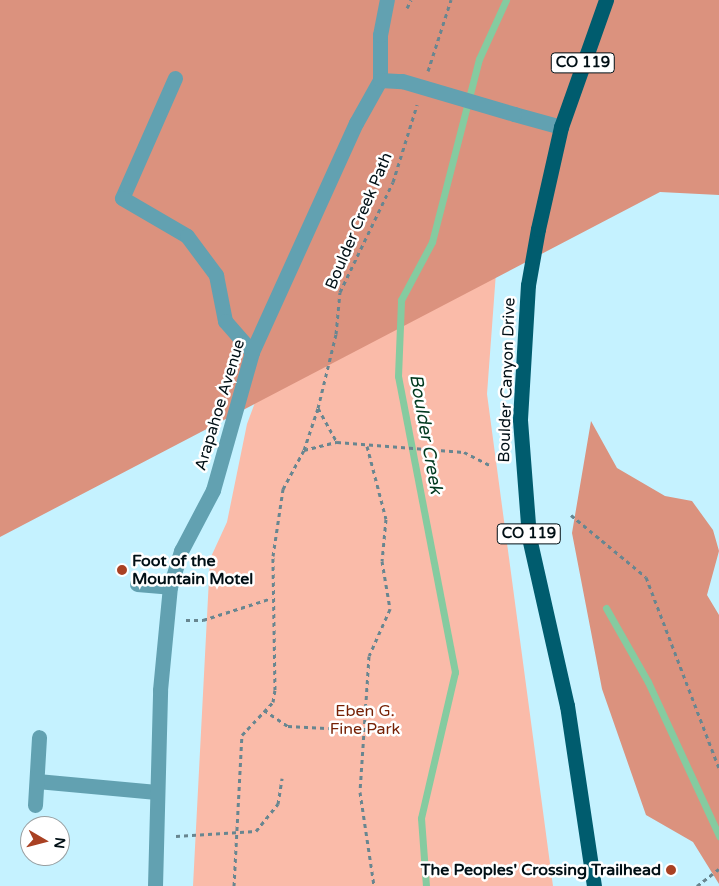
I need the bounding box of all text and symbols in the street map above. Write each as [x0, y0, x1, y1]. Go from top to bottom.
road number: CO 119 [550, 50, 616, 76]
street label: Boulder Creek Path [321, 150, 397, 292]
street label: Boulder Canyon Drive [495, 297, 519, 463]
street label: Arapahoe Avenue [191, 337, 249, 473]
water label: Boulder Creek [405, 373, 447, 495]
road number: CO 119 [496, 522, 562, 546]
place label: Foot of the Mountain Motel [132, 551, 253, 589]
marker: Foot of the Mountain Motel [116, 564, 128, 576]
park label: Eben G. Fine Park [330, 701, 400, 739]
north arrow [20, 816, 70, 866]
text: N [50, 836, 69, 850]
place label: The Peoples' Crossing Trailhead [421, 860, 661, 880]
marker: The Peoples' Crossing Trailhead [665, 864, 677, 876]

